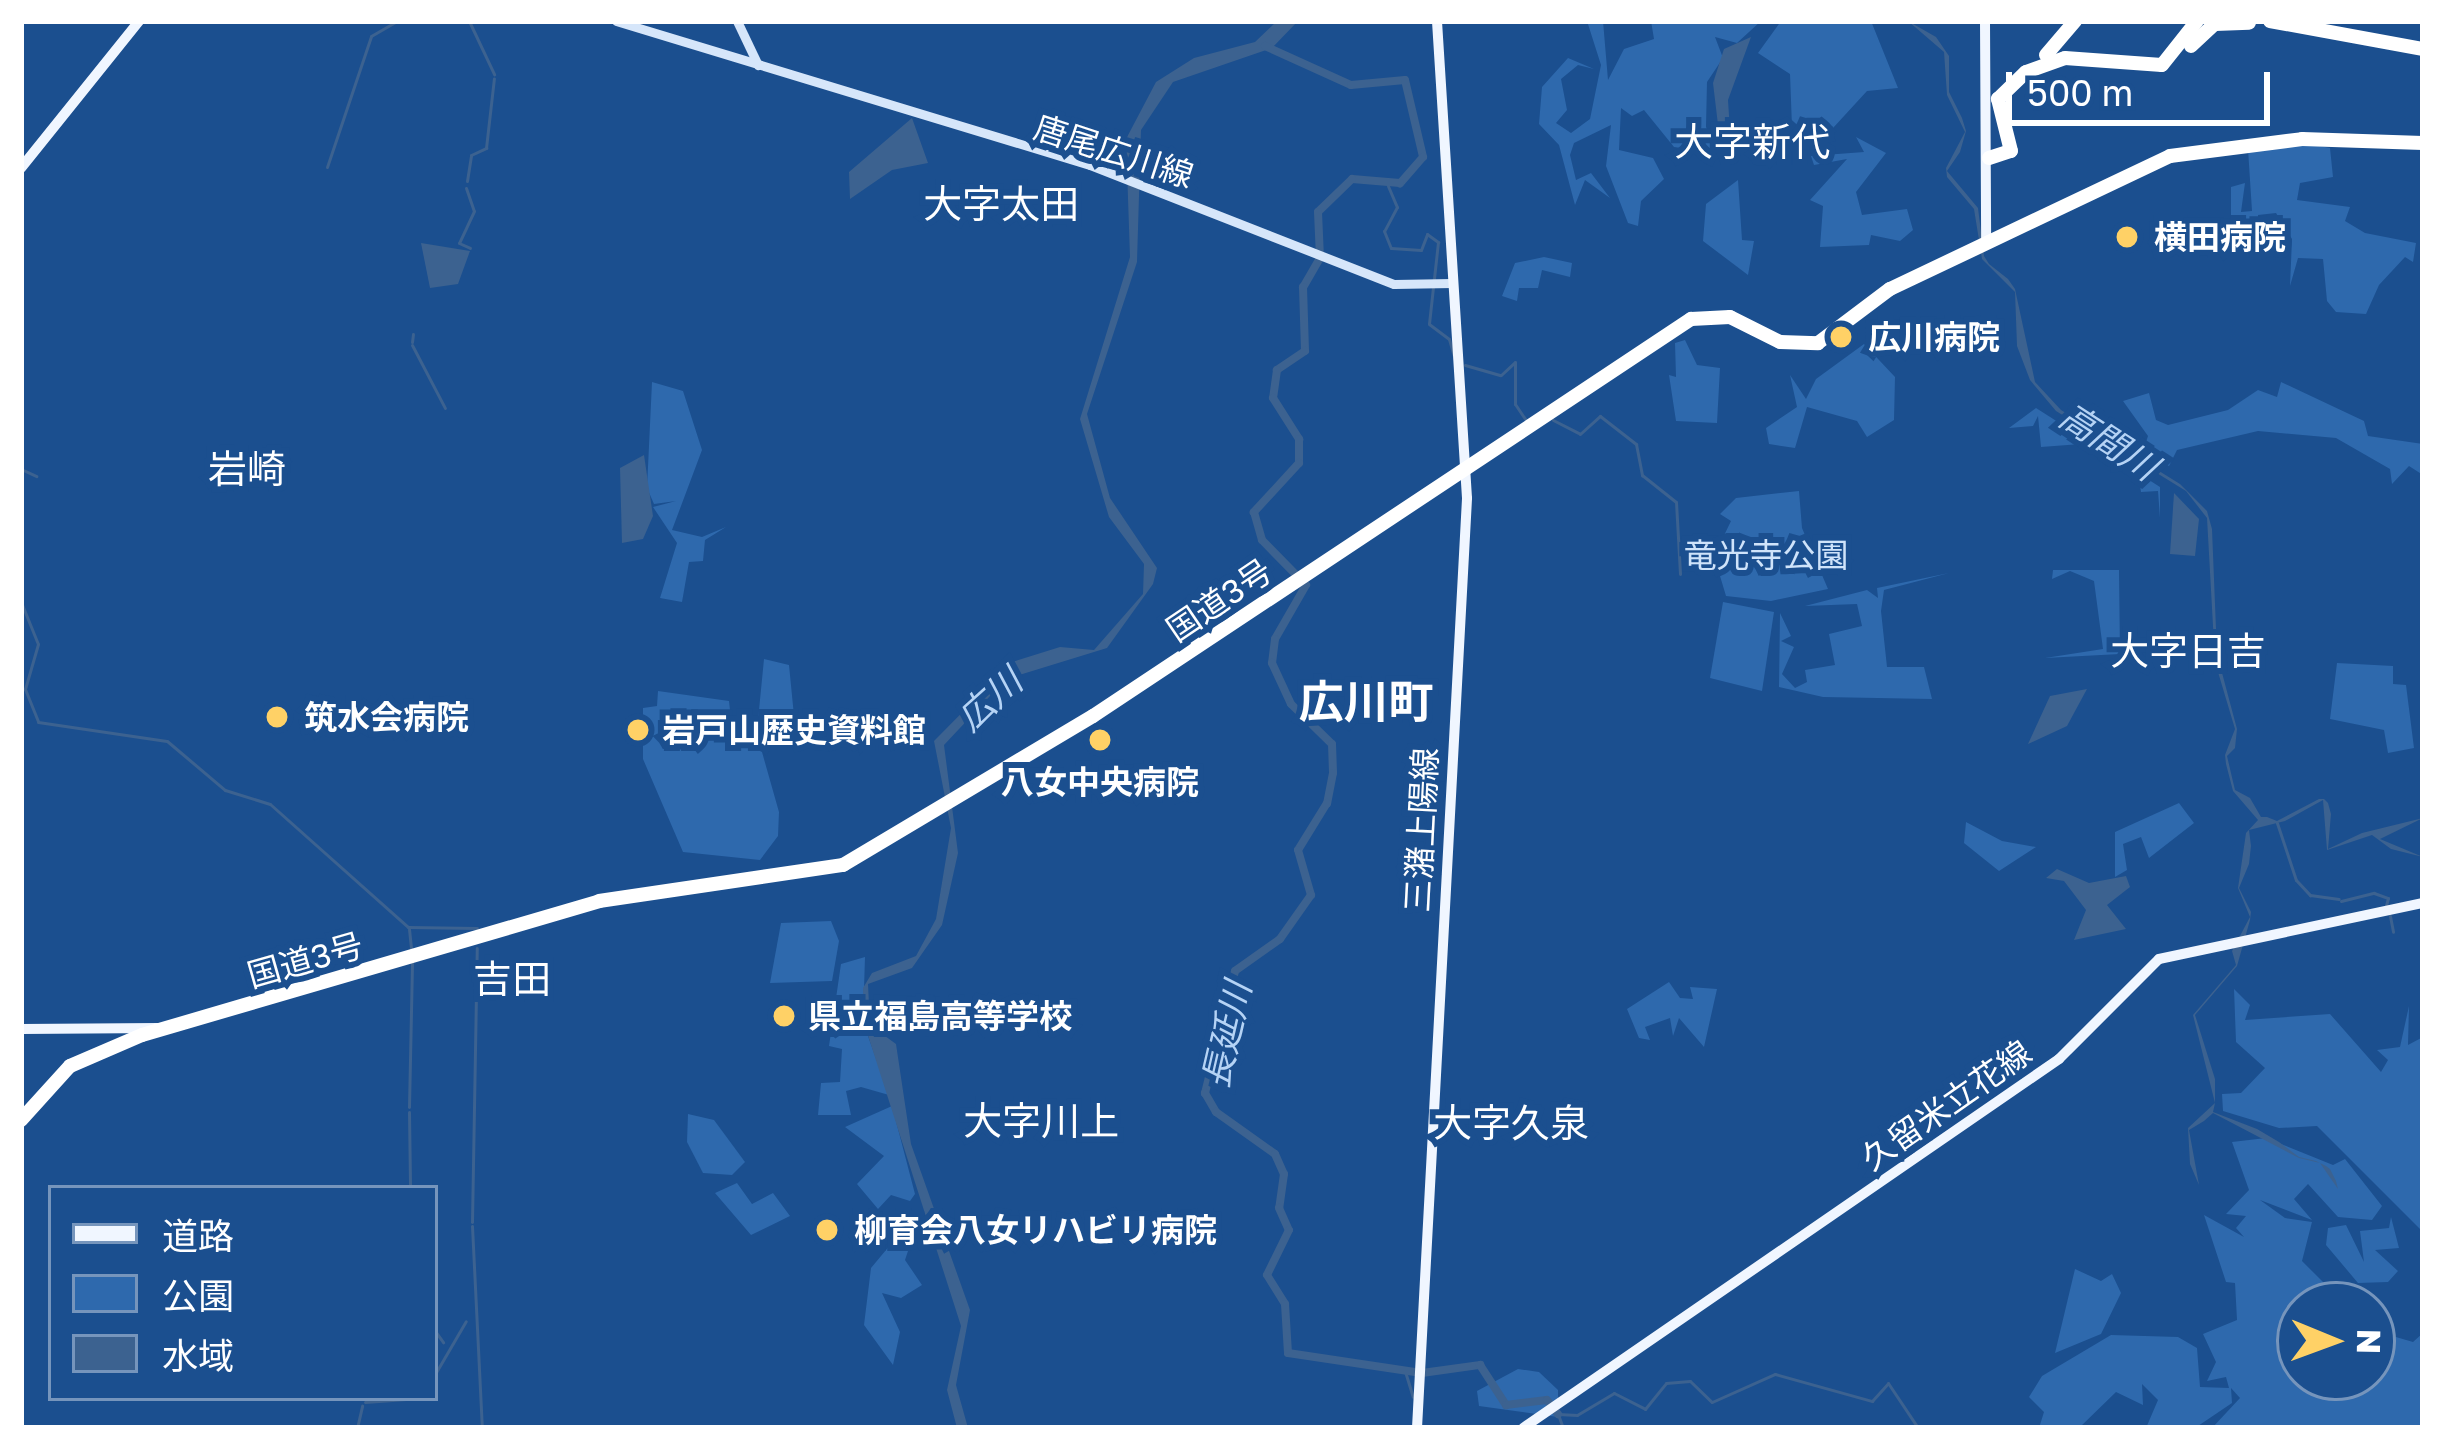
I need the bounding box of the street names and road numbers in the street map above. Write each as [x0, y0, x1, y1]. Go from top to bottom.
street label: 唐尾広川線 [1029, 107, 1199, 195]
street label: 国道3号 [1159, 551, 1279, 649]
street label: 三潴上陽線 [1397, 747, 1445, 913]
street label: 国道3号 [243, 925, 367, 995]
street label: 久留米立花線 [1854, 1032, 2038, 1178]

